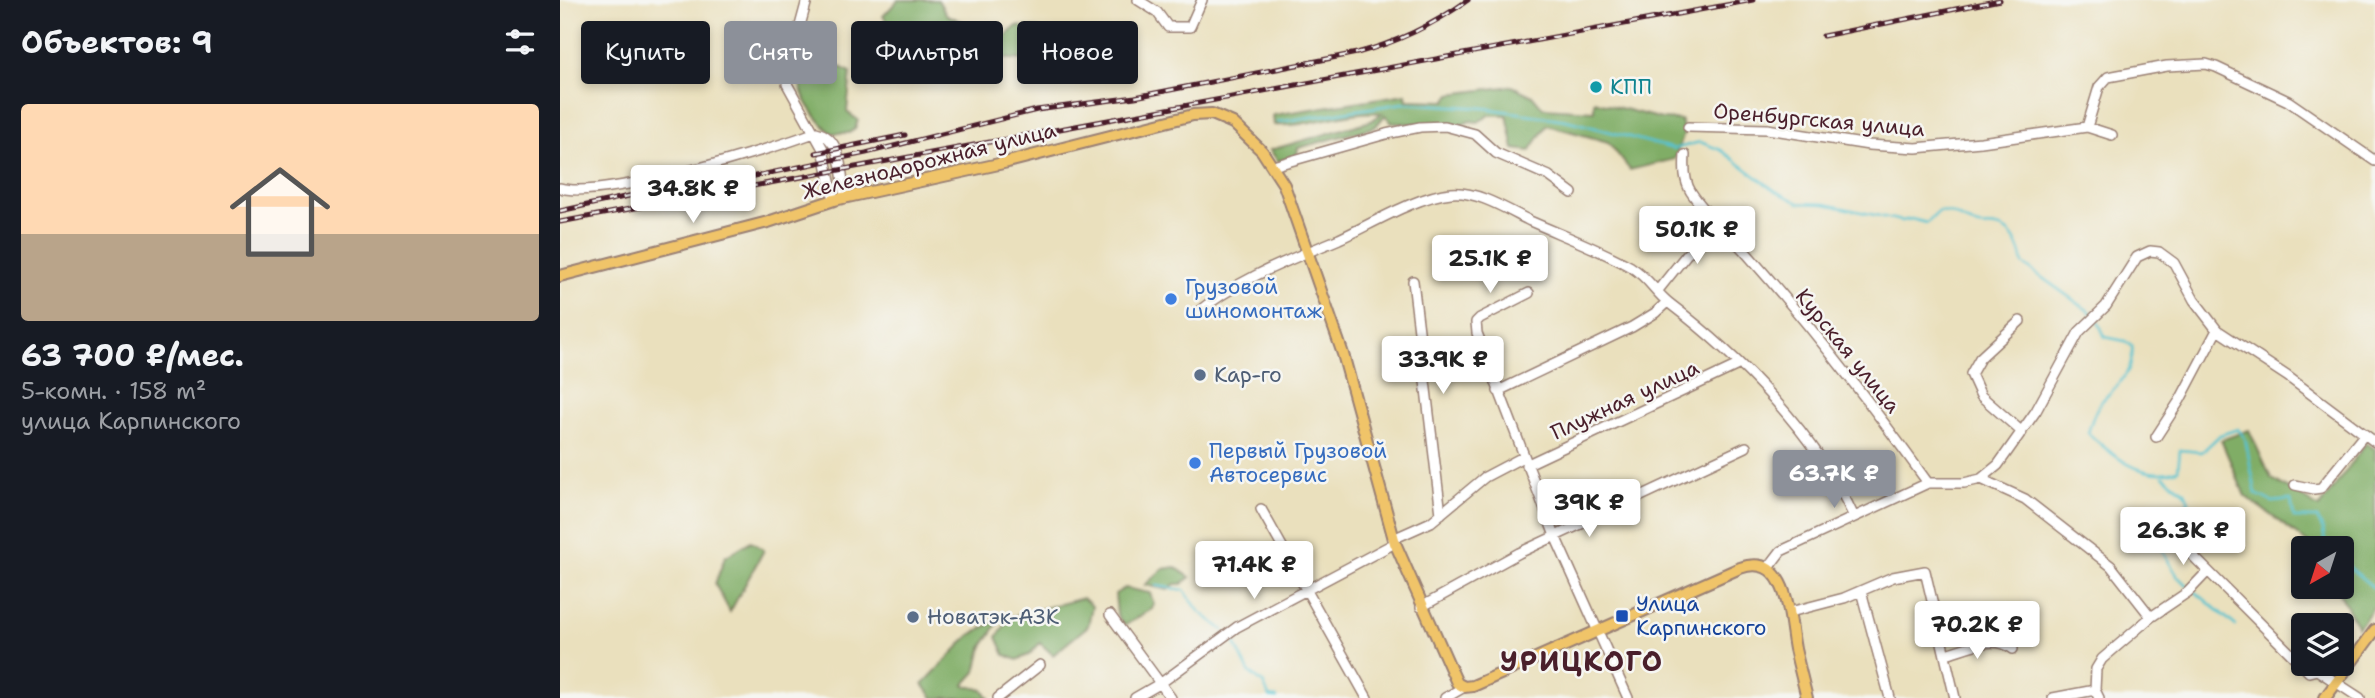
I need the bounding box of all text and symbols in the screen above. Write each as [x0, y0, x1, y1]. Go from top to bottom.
chip: Купить [581, 21, 710, 84]
chip: Снять [724, 21, 837, 84]
chip: Фильтры [851, 21, 1003, 84]
chip: Новое [1017, 21, 1138, 84]
text: Объектов: 9 [21, 22, 213, 63]
icon: filters [501, 23, 539, 61]
place label: КПП [1610, 73, 1652, 101]
marker: КПП [1588, 79, 1604, 95]
street label: Оренбургская улица [1712, 97, 1926, 143]
street label: Железнодорожная улица [799, 116, 1059, 206]
icon: home [217, 149, 343, 275]
pin: 34.8K ₽ [628, 166, 758, 225]
text: 34.8K ₽ [647, 173, 739, 203]
pin: 50.1K ₽ [1632, 206, 1762, 266]
text: 50.1K ₽ [1655, 214, 1739, 244]
pin: 25.1K ₽ [1425, 236, 1555, 295]
text: 25.1K ₽ [1448, 243, 1532, 273]
place label: Грузовой шиномонтаж [1185, 273, 1323, 325]
street label: Курская улица [1789, 283, 1907, 419]
marker: Грузовой шиномонтаж [1163, 291, 1179, 307]
text: 63 700 ₽/мес. [21, 335, 244, 376]
pin: 33.9K ₽ [1378, 336, 1508, 396]
text: 33.9K ₽ [1398, 344, 1488, 374]
street label: Плужная улица [1546, 353, 1704, 447]
place label: Кар-го [1214, 361, 1282, 389]
marker: Кар-го [1192, 367, 1208, 383]
text: 5-комн. · 158 m² [21, 376, 206, 406]
text: улица Карпинского [21, 406, 241, 436]
place label: Первый Грузовой Автосервис [1209, 437, 1387, 489]
pin: 63.7K ₽ [1769, 450, 1899, 510]
marker: Первый Грузовой Автосервис [1187, 455, 1203, 471]
text: 63.7K ₽ [1789, 458, 1879, 488]
pin: 39K ₽ [1540, 480, 1638, 539]
text: 39K ₽ [1553, 487, 1625, 517]
pin: 26.3K ₽ [2118, 508, 2248, 567]
text: 26.3K ₽ [2136, 515, 2230, 545]
north arrow [2291, 536, 2354, 598]
map controls [2291, 536, 2354, 676]
pin: 71.4K ₽ [1189, 542, 1319, 601]
text: 71.4K ₽ [1211, 549, 1297, 579]
place label: Улица Карпинского [1636, 590, 1766, 642]
pin: 70.2K ₽ [1912, 602, 2042, 661]
place label: Новатэк-АЗК [927, 603, 1060, 631]
marker: Улица Карпинского [1614, 608, 1630, 624]
marker: Новатэк-АЗК [905, 609, 921, 625]
text: 70.2K ₽ [1931, 609, 2023, 639]
button: layers [2291, 613, 2354, 676]
district label: УРИЦКОГО [1500, 642, 1664, 680]

